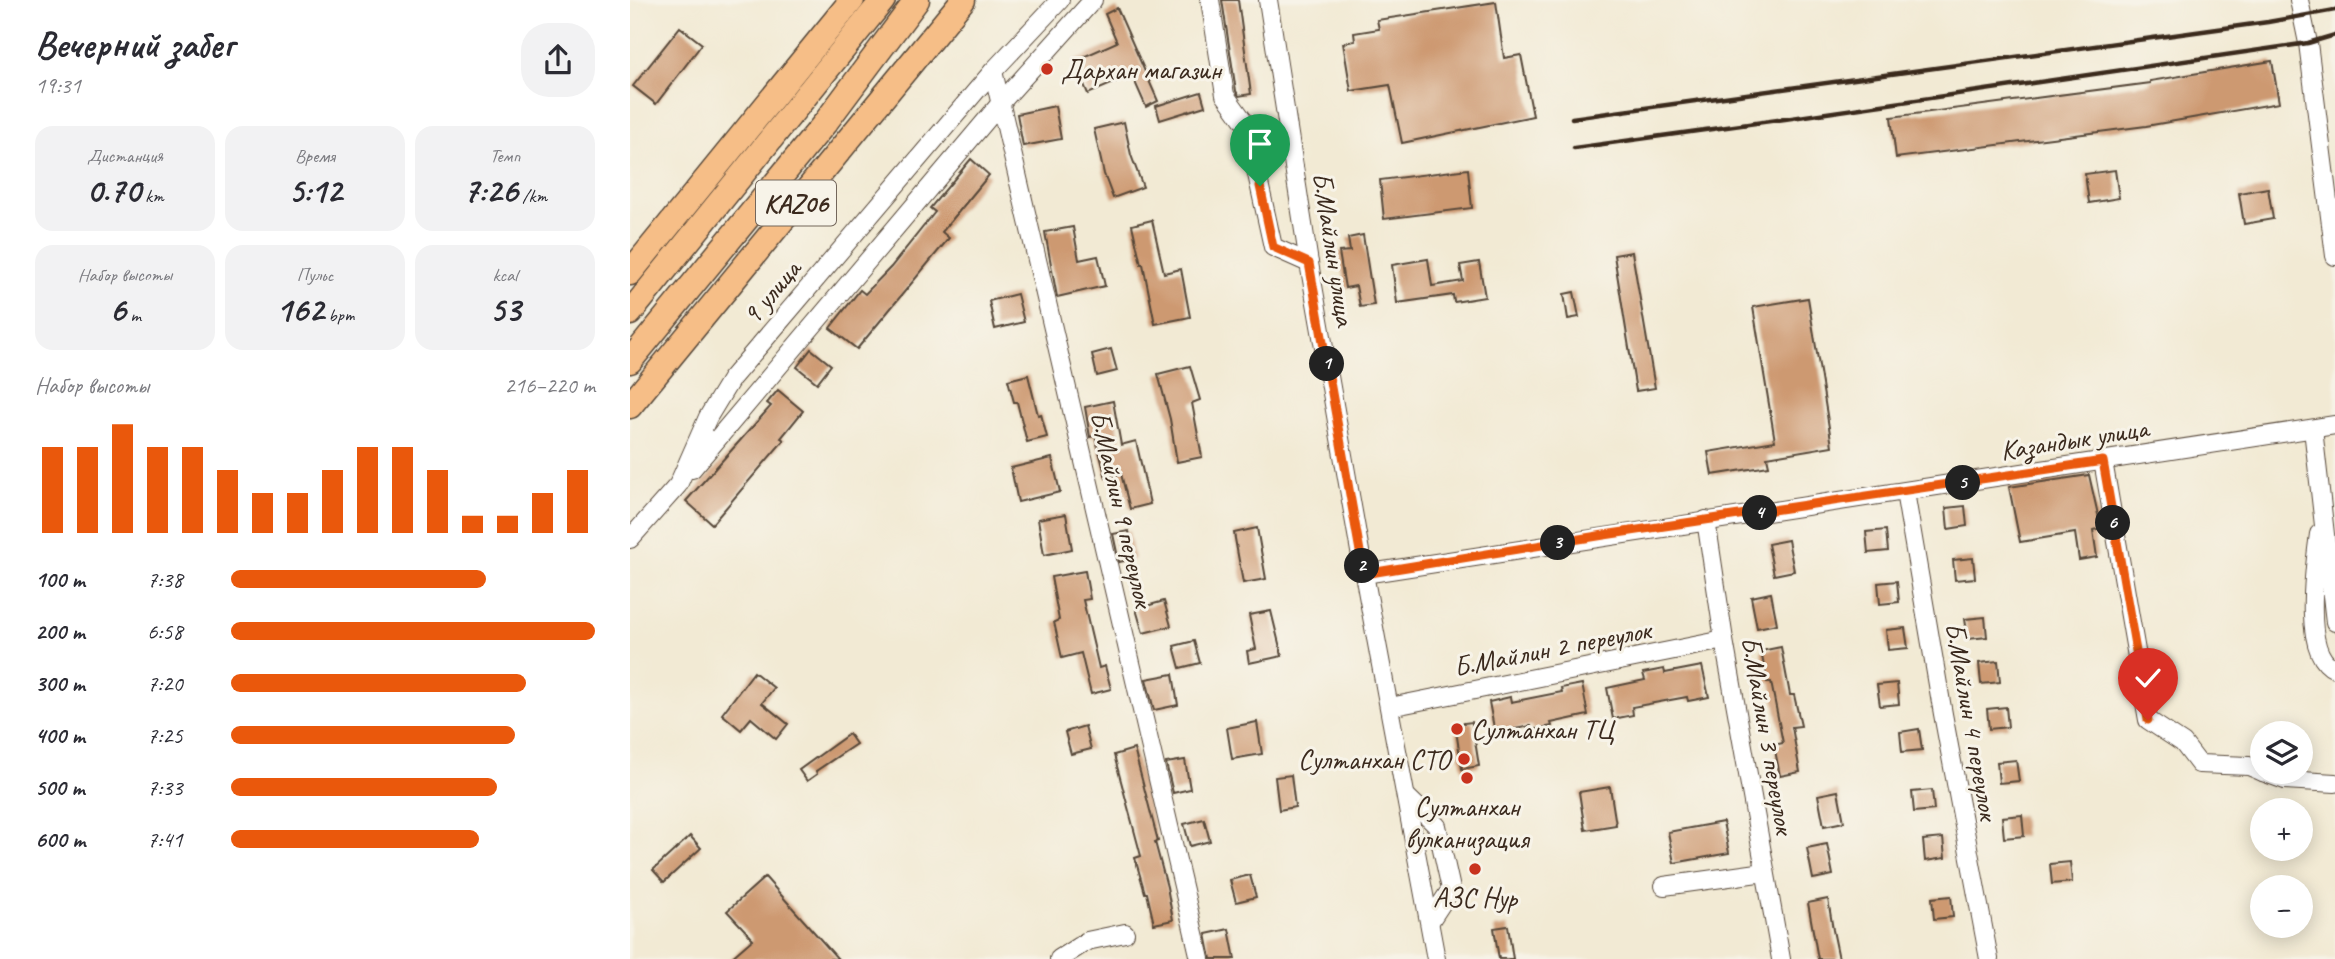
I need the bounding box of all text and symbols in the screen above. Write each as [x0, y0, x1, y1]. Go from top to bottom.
text: Вечерний забег [35, 21, 234, 68]
button: share [521, 23, 595, 97]
place label: Дархан магазин [1061, 52, 1223, 87]
marker: Дархан магазин [1039, 61, 1055, 77]
text: 19:31 [35, 71, 81, 100]
pin [1230, 114, 1290, 186]
icon: arrive [1241, 125, 1279, 163]
text: Дистанция [87, 144, 163, 168]
text: Время [295, 144, 335, 168]
text: Темп [490, 144, 520, 168]
text: 0.70 [86, 168, 140, 213]
text: 5:12 [288, 168, 342, 213]
text: 7:26 [463, 168, 518, 213]
street label: Б.Майлин улица [1305, 170, 1364, 330]
road number: KАZ06 [756, 180, 836, 226]
text: km [140, 184, 164, 208]
text: /km [518, 184, 547, 208]
street label: 9 улица [734, 251, 810, 331]
text: Набор высоты [78, 263, 172, 287]
text: Пульс [297, 263, 333, 287]
text: kcal [492, 263, 518, 287]
text: 6 [109, 287, 126, 332]
text: 162 [276, 287, 324, 332]
text: 53 [490, 287, 520, 332]
text: m [126, 303, 141, 327]
text: bpm [324, 303, 354, 327]
pin: 1 [1310, 346, 1344, 382]
text: 1 [1322, 351, 1331, 375]
text: Набор высоты [35, 371, 149, 400]
text: 216–220 m [504, 371, 595, 400]
street label: Б.Майлин 9 переулок [1082, 408, 1162, 613]
street label: Казандык улица [1998, 410, 2153, 469]
pin: 5 [1946, 466, 1980, 500]
text: 5 [1958, 470, 1967, 494]
pin: 4 [1742, 496, 1778, 530]
text: 4 [1755, 500, 1764, 524]
pin: 6 [2096, 505, 2130, 540]
text: 6 [2108, 510, 2117, 534]
pin: 3 [1541, 526, 1576, 560]
text: 3 [1553, 530, 1562, 554]
pin: 2 [1344, 548, 1380, 584]
text: 2 [1357, 553, 1366, 577]
text: 100 m [35, 565, 85, 594]
text: 7:38 [147, 565, 183, 594]
street label: Б.Майлин 2 переулок [1450, 611, 1656, 684]
text: 200 m [35, 617, 85, 646]
text: 6:58 [147, 617, 183, 646]
street label: Б.Майлин 4 переулок [1937, 619, 2007, 825]
street label: Б.Майлин 3 переулок [1733, 633, 1803, 839]
pin [2118, 648, 2178, 720]
icon: check [2129, 659, 2167, 697]
text: 300 m [35, 669, 85, 698]
text: 7:20 [147, 669, 183, 698]
place label: Султанхан ТЦ [1471, 712, 1617, 747]
text: 400 m [35, 721, 85, 750]
text: 7:25 [147, 721, 183, 750]
marker: Султанхан ТЦ [1449, 721, 1465, 737]
map controls [2250, 721, 2313, 938]
button: layers [2250, 721, 2313, 784]
place label: Султанхан СТО [1298, 742, 1453, 777]
marker: Султанхан СТО [1456, 751, 1472, 767]
marker: Султанхан вулканизация [1459, 770, 1475, 786]
text: 500 m [35, 773, 84, 802]
text: 7:33 [147, 773, 183, 802]
place label: Султанхан вулканизация [1405, 789, 1531, 856]
button: + [2250, 798, 2313, 861]
text: 600 m [35, 825, 85, 854]
text: 7:41 [147, 825, 183, 854]
marker: АЗС Нур [1467, 861, 1483, 877]
button: − [2250, 875, 2313, 938]
place label: АЗС Нур [1433, 880, 1518, 915]

